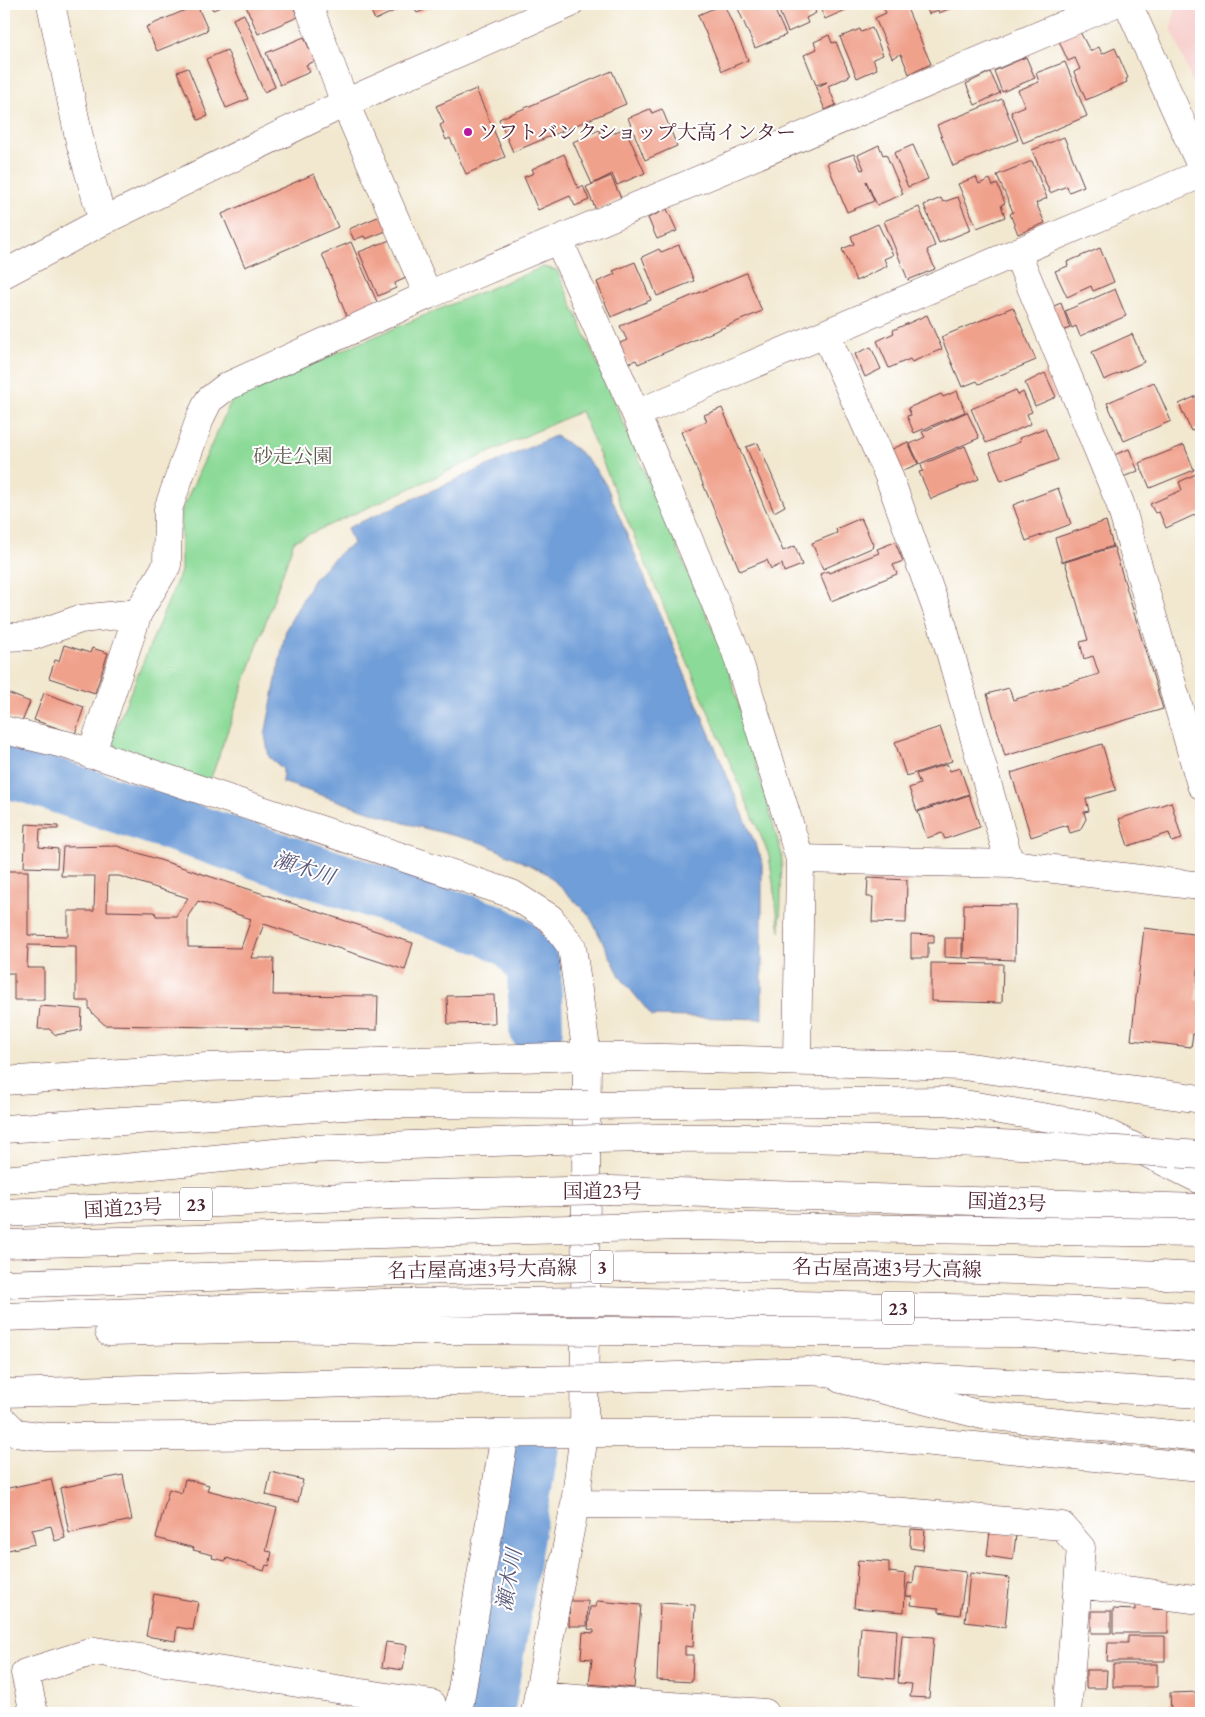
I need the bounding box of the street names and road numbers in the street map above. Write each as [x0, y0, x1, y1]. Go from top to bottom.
street label: 国道23号 [562, 1178, 642, 1204]
road number: 23 [180, 1188, 212, 1220]
street label: 国道23号 [967, 1188, 1047, 1216]
street label: 国道23号 [83, 1193, 163, 1223]
road number: 3 [591, 1250, 613, 1284]
street label: 名古屋高速3号大高線 [792, 1253, 982, 1283]
street label: 名古屋高速3号大高線 [387, 1254, 577, 1284]
road number: 23 [882, 1292, 914, 1325]

